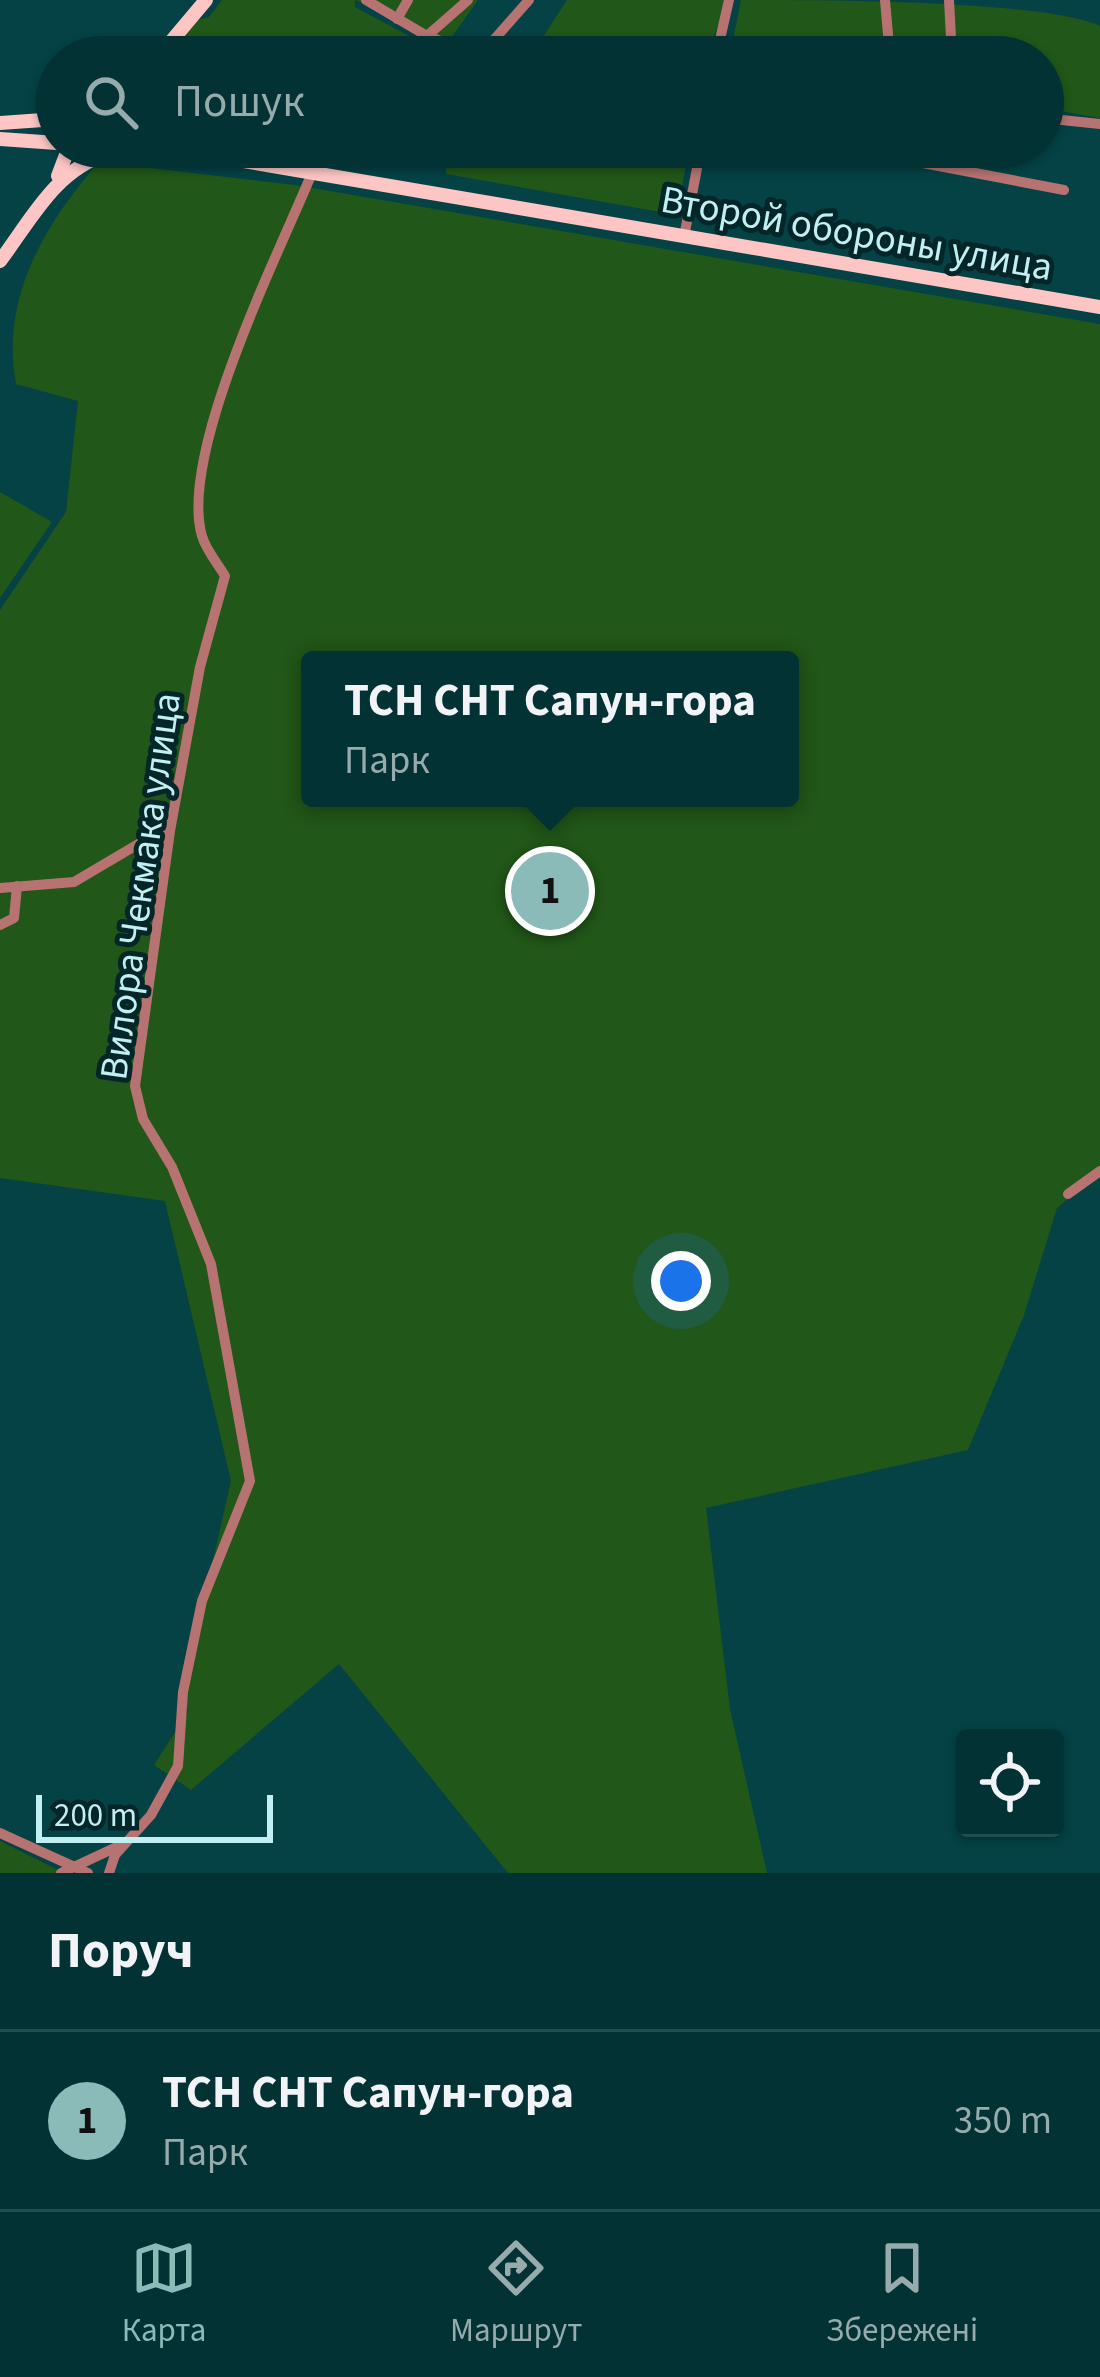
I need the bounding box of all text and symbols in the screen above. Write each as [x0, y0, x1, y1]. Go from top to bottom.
search box [36, 36, 1064, 168]
icon: search [78, 69, 144, 135]
text: Пошук [174, 70, 304, 134]
street label: Второй обороны улица [657, 172, 1057, 296]
popup [301, 651, 799, 807]
text: ТСН СНТ Сапун-гора [344, 669, 756, 733]
street label: Вилора Чекмака улица [86, 689, 196, 1083]
text: Парк [344, 733, 430, 789]
pin: 1 [511, 846, 589, 936]
your location [651, 1251, 711, 1311]
map controls [956, 1729, 1064, 1837]
button: locate [956, 1729, 1064, 1837]
scale bar [36, 1789, 273, 1842]
text: 200 m [54, 1792, 137, 1839]
text: Поруч [48, 1915, 194, 1987]
text: ТСН СНТ Сапун-гора [162, 2061, 574, 2125]
text: 1 [77, 2093, 97, 2149]
text: 350 m [954, 2093, 1052, 2149]
text: Парк [162, 2125, 248, 2181]
tab: Карта [122, 2235, 206, 2354]
tab: Маршрут [450, 2235, 582, 2354]
tab: Збережені [826, 2235, 978, 2354]

